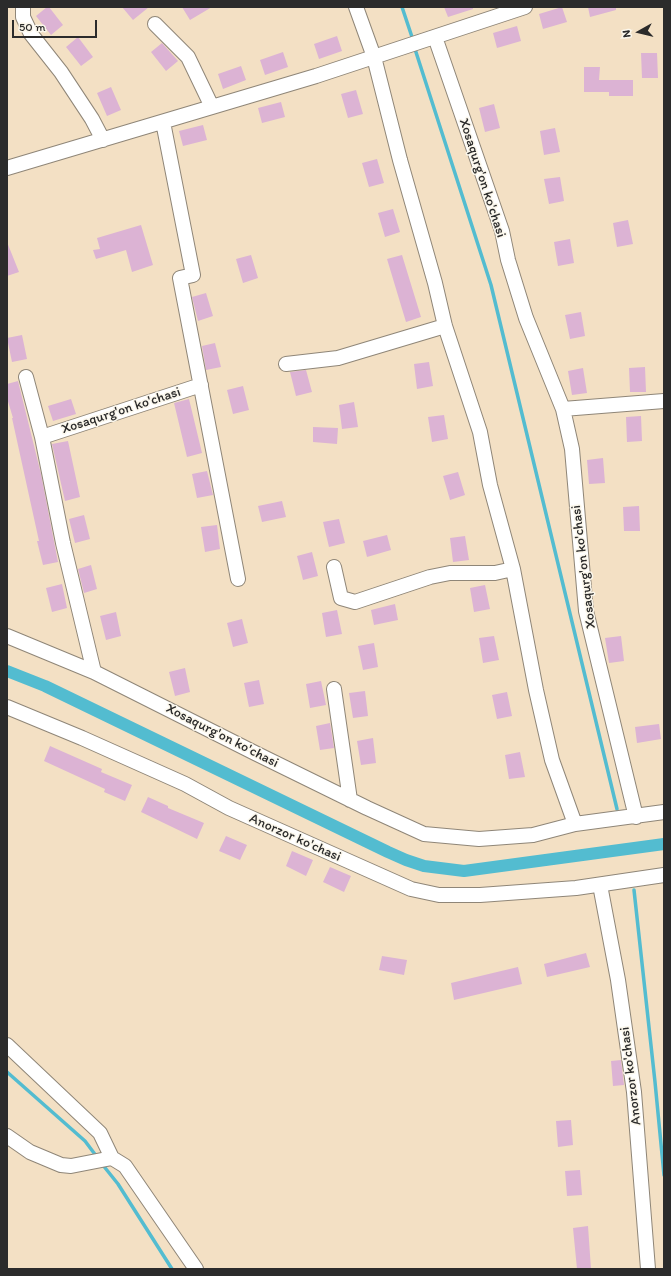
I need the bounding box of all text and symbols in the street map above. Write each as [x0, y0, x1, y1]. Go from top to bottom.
scale bar [14, 12, 99, 38]
north arrow [619, 12, 659, 52]
text: 50 m [19, 20, 45, 34]
text: N [620, 29, 634, 38]
street label: Xosaqurg'on ko'chasi [455, 116, 509, 240]
street label: Xosaqurg'on ko'chasi [59, 384, 183, 438]
street label: Xosaqurg'on ko'chasi [568, 504, 600, 630]
street label: Xosaqurg'on ko'chasi [163, 700, 281, 772]
street label: Anorzor ko'chasi [246, 810, 344, 866]
street label: Anorzor ko'chasi [617, 1026, 645, 1126]

